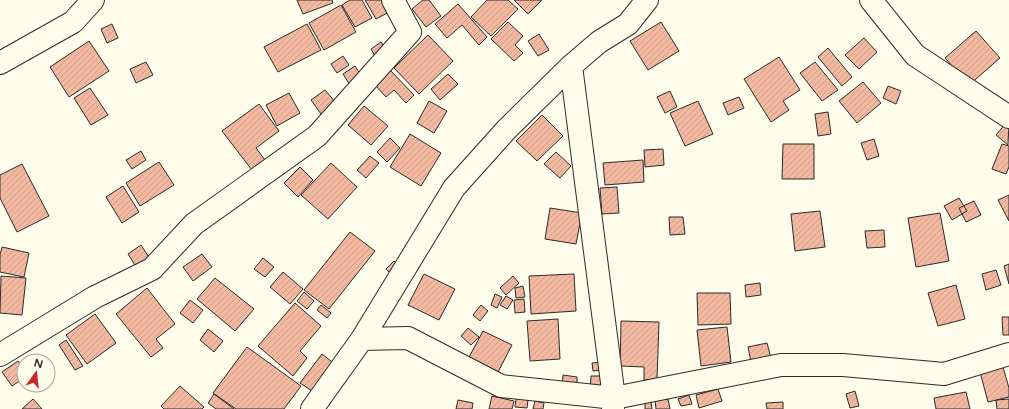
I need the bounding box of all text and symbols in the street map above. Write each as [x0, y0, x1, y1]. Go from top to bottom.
north arrow [16, 353, 56, 393]
text: N [33, 356, 44, 371]

